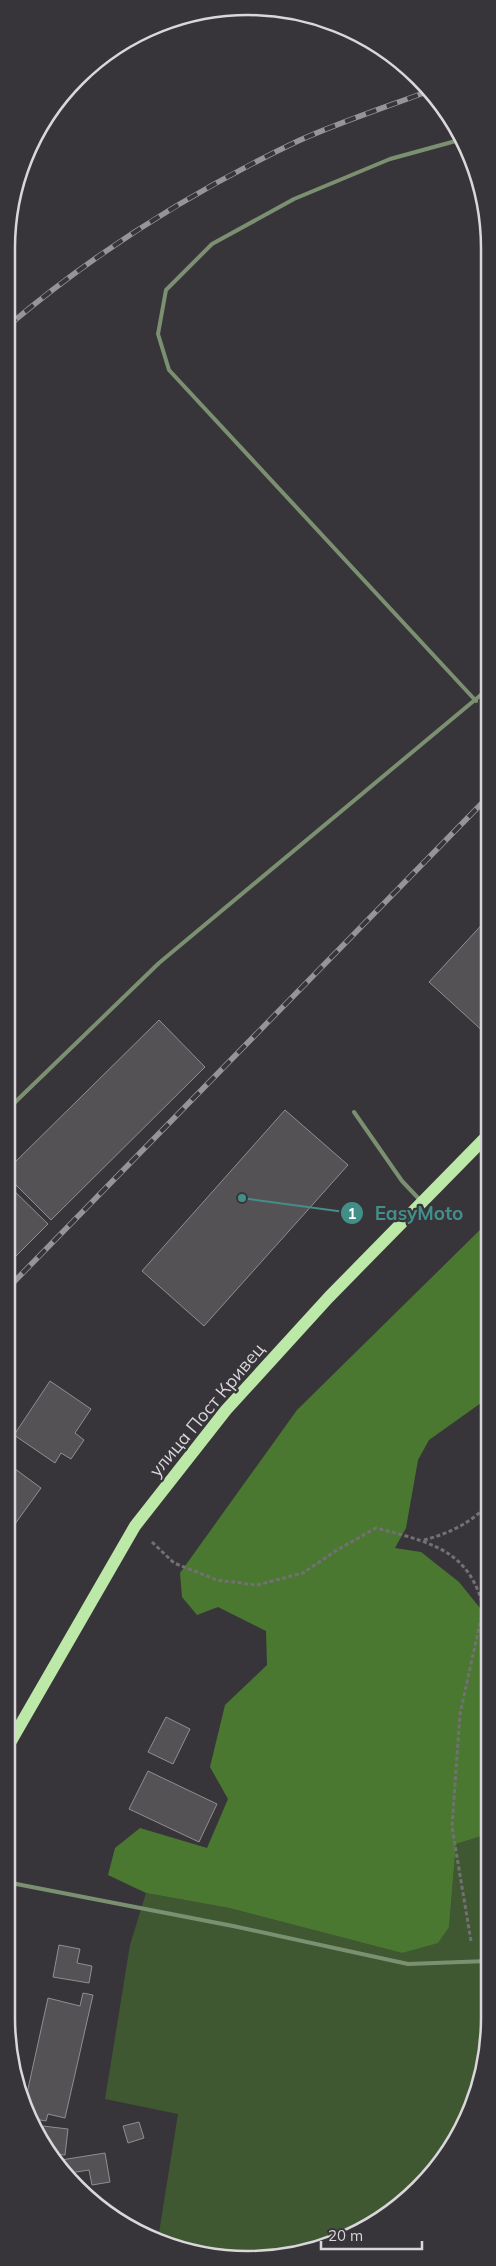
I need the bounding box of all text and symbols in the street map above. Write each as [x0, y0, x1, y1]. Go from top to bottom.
callout: EasyMoto [339, 1196, 473, 1230]
text: EasyMoto [375, 1201, 463, 1225]
text: 1 [347, 1204, 357, 1223]
street label: улица Пост Кривец [144, 1338, 269, 1481]
scale bar [321, 2218, 422, 2250]
text: 20 m [328, 2226, 363, 2245]

